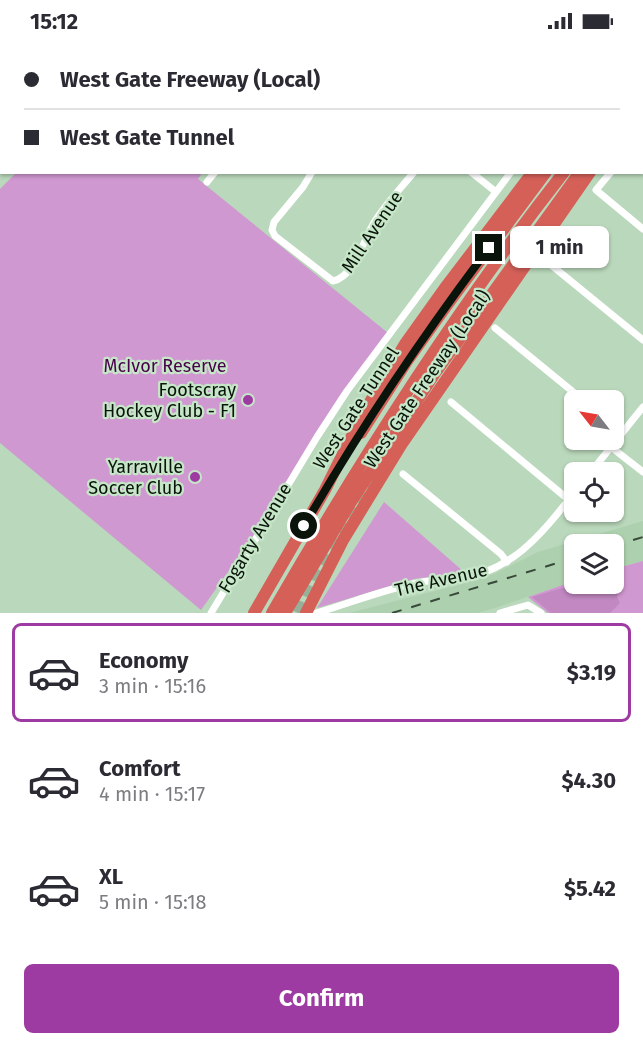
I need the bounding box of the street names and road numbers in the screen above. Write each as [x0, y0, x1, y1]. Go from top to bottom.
street label: Mill Avenue [337, 187, 407, 277]
street label: West Gate Freeway (Local) [359, 286, 495, 472]
street label: West Gate Tunnel [308, 343, 404, 473]
street label: Fogarty Avenue [214, 479, 296, 597]
street label: The Avenue [393, 559, 489, 601]

